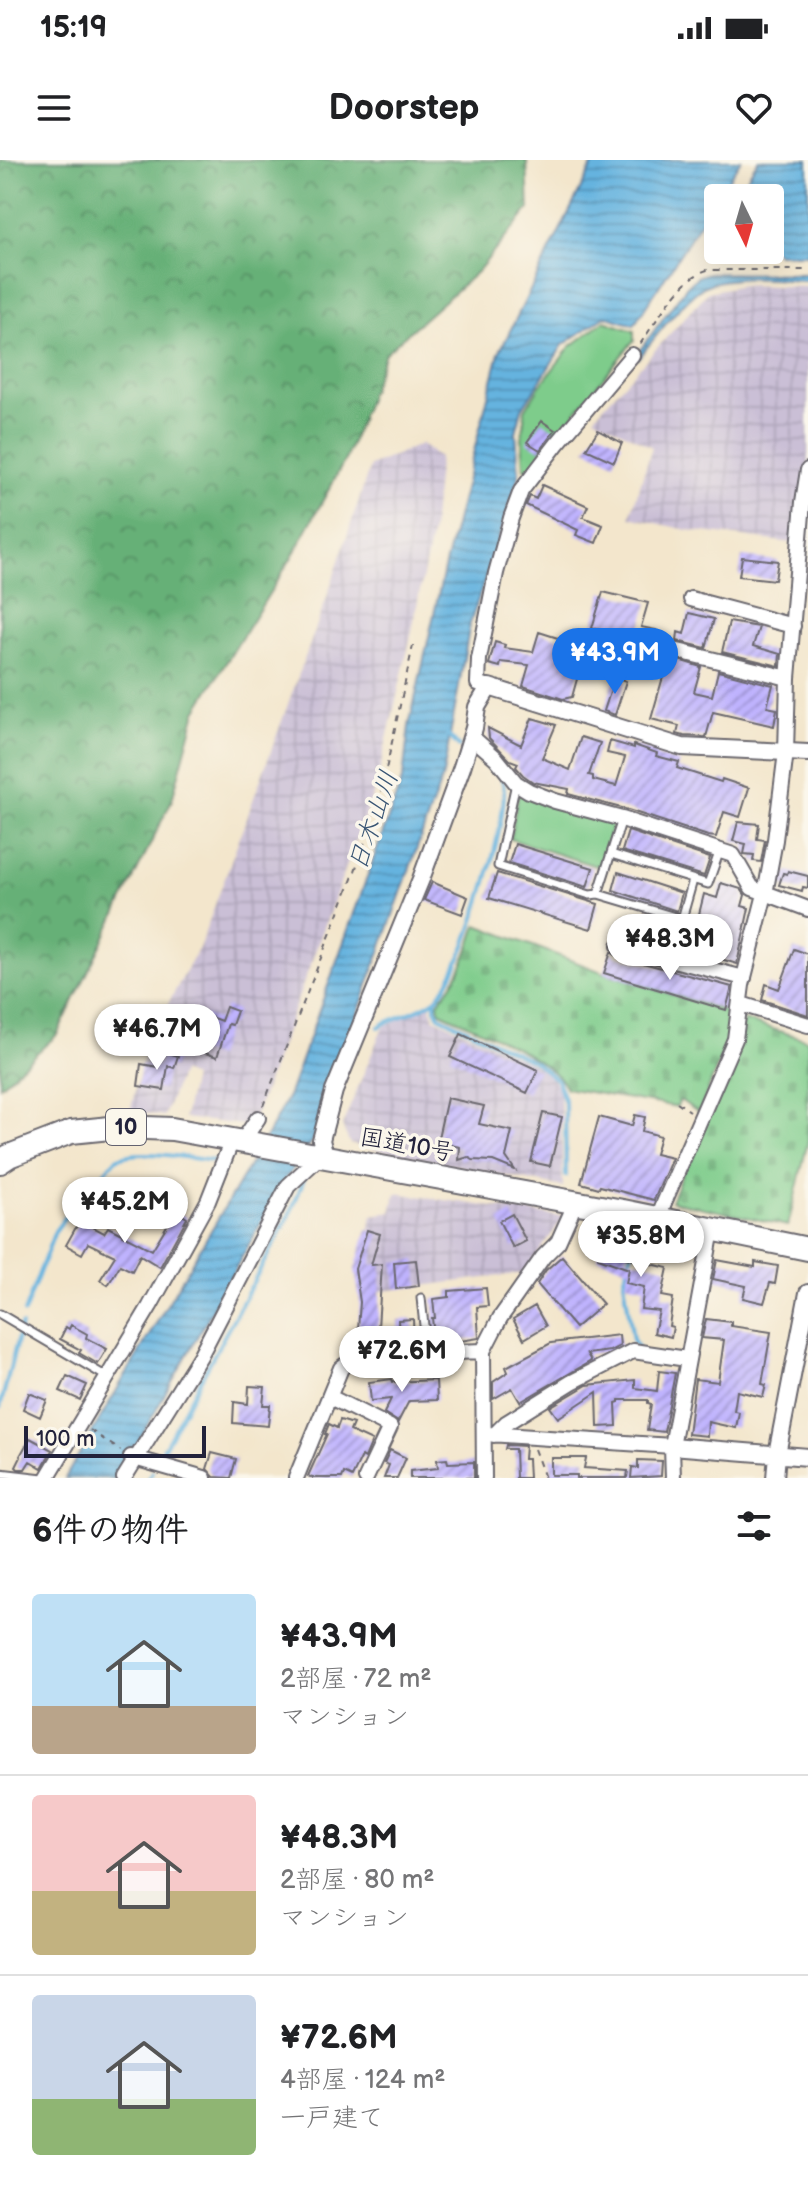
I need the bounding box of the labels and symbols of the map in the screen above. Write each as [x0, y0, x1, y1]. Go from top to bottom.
north arrow [704, 184, 784, 264]
pin: ¥43.9M [550, 628, 680, 696]
water label: 日木山川 [342, 767, 406, 875]
pin: ¥48.3M [605, 914, 735, 982]
pin: ¥46.7M [92, 1004, 222, 1072]
road number: 10 [106, 1109, 146, 1145]
street label: 国道10号 [358, 1122, 456, 1168]
pin: ¥45.2M [60, 1177, 190, 1245]
pin: ¥35.8M [576, 1211, 706, 1279]
pin: ¥72.6M [337, 1326, 467, 1394]
scale bar [24, 1422, 206, 1458]

